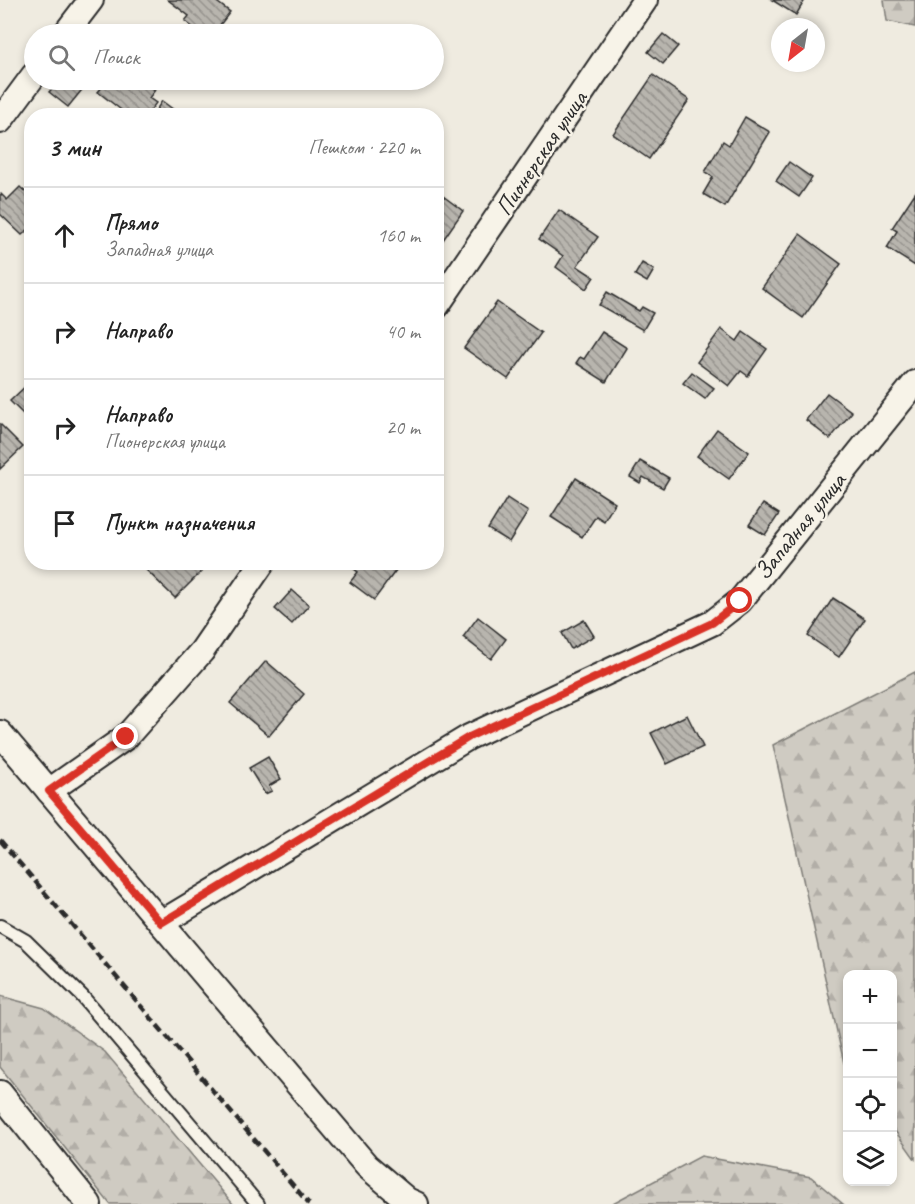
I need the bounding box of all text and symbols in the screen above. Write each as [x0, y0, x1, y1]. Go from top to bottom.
north arrow [771, 18, 825, 72]
search box [24, 24, 444, 90]
icon: search [45, 41, 78, 74]
text: Поиск [93, 43, 139, 71]
street label: Пионерская улица [488, 84, 594, 221]
text: 3 мин [48, 131, 101, 164]
text: Пешком · 220 m [308, 135, 420, 160]
text: Прямо [105, 209, 157, 237]
icon: ahead [48, 219, 81, 252]
text: 160 m [377, 223, 420, 248]
text: Западная улица [105, 237, 213, 262]
icon: right [48, 315, 81, 348]
text: Направо [105, 317, 172, 345]
text: 40 m [386, 319, 420, 344]
text: Направо [105, 401, 172, 429]
icon: right [48, 411, 81, 444]
text: 20 m [386, 415, 420, 440]
text: Пионерская улица [105, 429, 225, 454]
street label: Западная улица [748, 465, 853, 586]
icon: arrive [48, 507, 81, 540]
text: Пункт назначения [105, 509, 254, 537]
route start [726, 587, 752, 613]
route end [112, 723, 138, 749]
map controls [843, 970, 897, 1186]
button: + [843, 970, 897, 1024]
button: − [843, 1024, 897, 1078]
button: locate [843, 1078, 897, 1132]
button: layers [843, 1132, 897, 1186]

